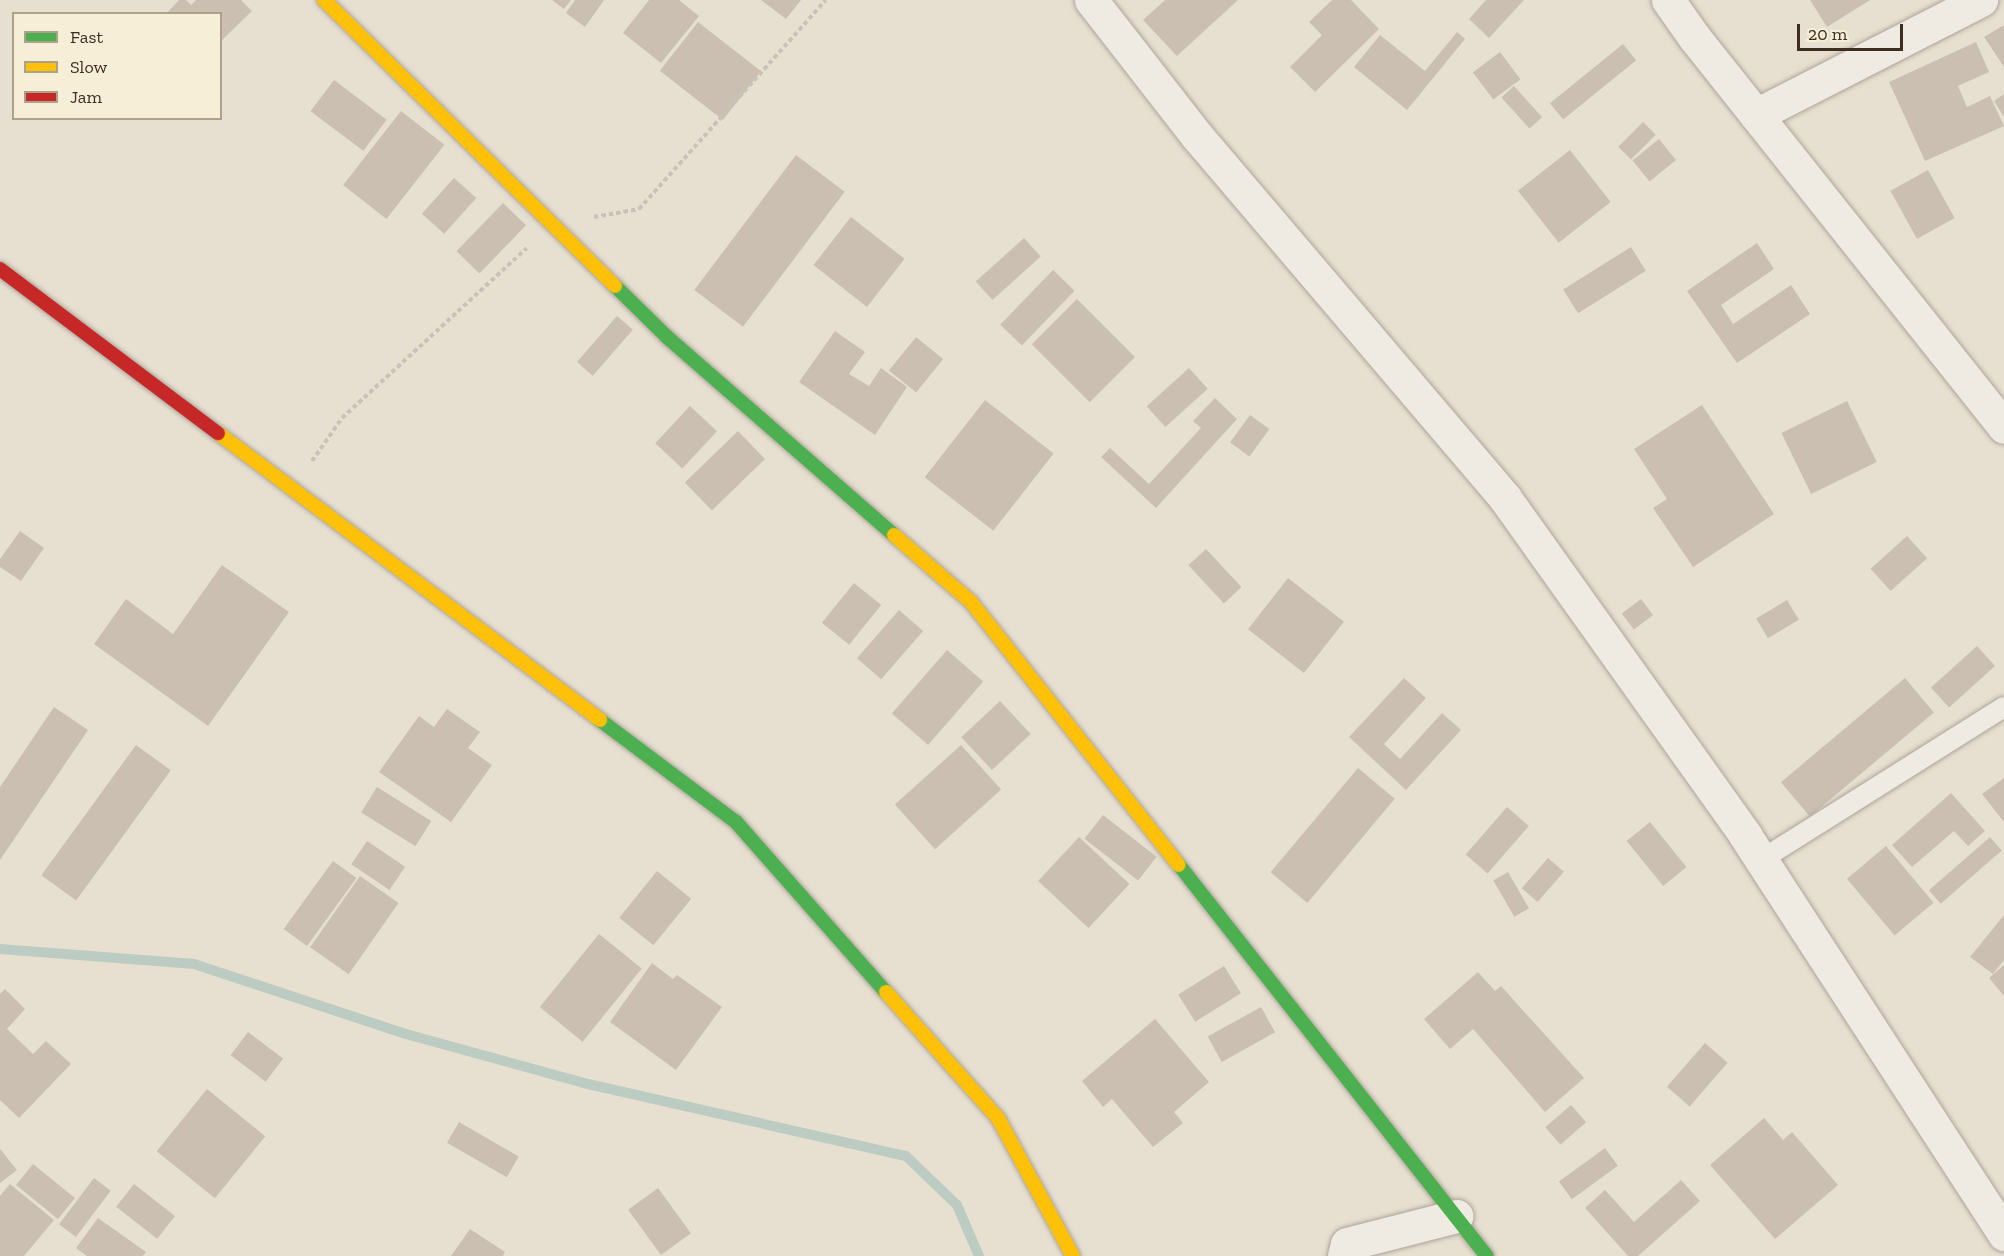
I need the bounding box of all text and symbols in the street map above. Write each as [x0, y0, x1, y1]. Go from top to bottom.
legend [12, 12, 222, 120]
scale bar [1800, 12, 1906, 50]
text: 20 m [1808, 23, 1847, 45]
text: Fast [70, 26, 103, 48]
text: Slow [70, 56, 107, 78]
text: Jam [70, 86, 102, 108]

